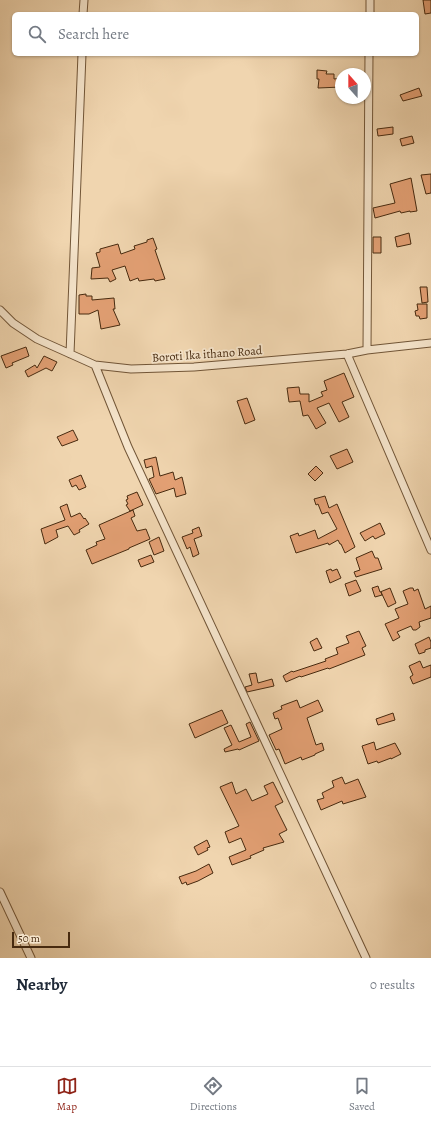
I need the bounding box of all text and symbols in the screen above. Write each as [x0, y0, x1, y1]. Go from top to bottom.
search box [12, 12, 419, 56]
icon: search [26, 23, 48, 45]
text: Search here [58, 24, 129, 44]
north arrow [335, 68, 371, 104]
street label: Boroti Ika ithano Road [151, 342, 263, 366]
scale bar [12, 930, 70, 949]
text: 50 m [18, 931, 40, 946]
text: Nearby [16, 973, 67, 996]
text: 0 results [370, 976, 415, 993]
tab: Map [56, 1075, 78, 1114]
tab: Directions [190, 1075, 237, 1114]
tab: Saved [349, 1075, 375, 1114]

